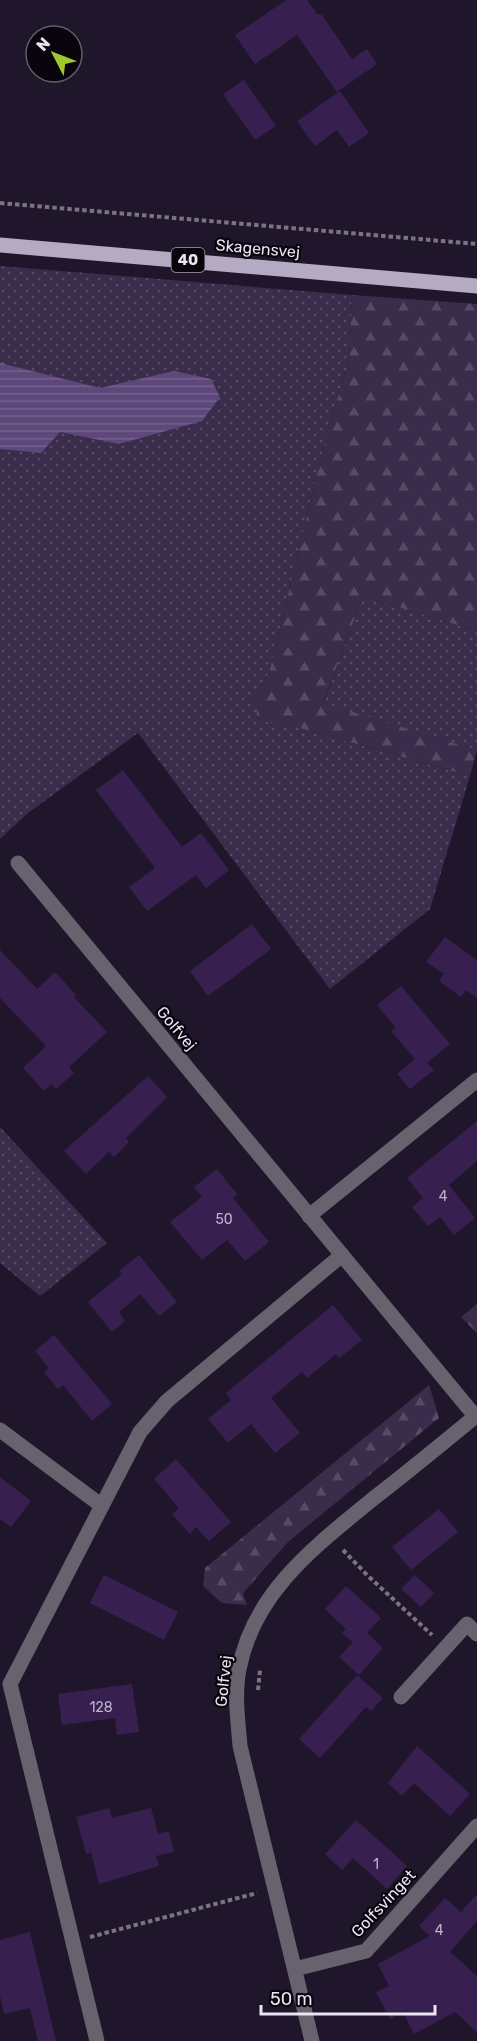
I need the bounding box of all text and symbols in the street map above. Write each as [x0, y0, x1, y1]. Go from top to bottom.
north arrow [24, 24, 84, 84]
text: N [32, 34, 54, 55]
street label: Skagensvej [215, 235, 301, 262]
road number: 40 [172, 248, 204, 272]
street label: Golfvej [153, 1002, 201, 1054]
house number: 4 [439, 1188, 448, 1205]
house number: 50 [215, 1211, 233, 1228]
street label: Golfvej [211, 1654, 236, 1708]
house number: 128 [89, 1699, 113, 1716]
house number: 1 [373, 1856, 379, 1873]
street label: Golfsvinget [347, 1866, 419, 1941]
house number: 4 [435, 1922, 444, 1939]
scale bar [261, 1978, 435, 2016]
text: 50 m [270, 1988, 313, 2010]

